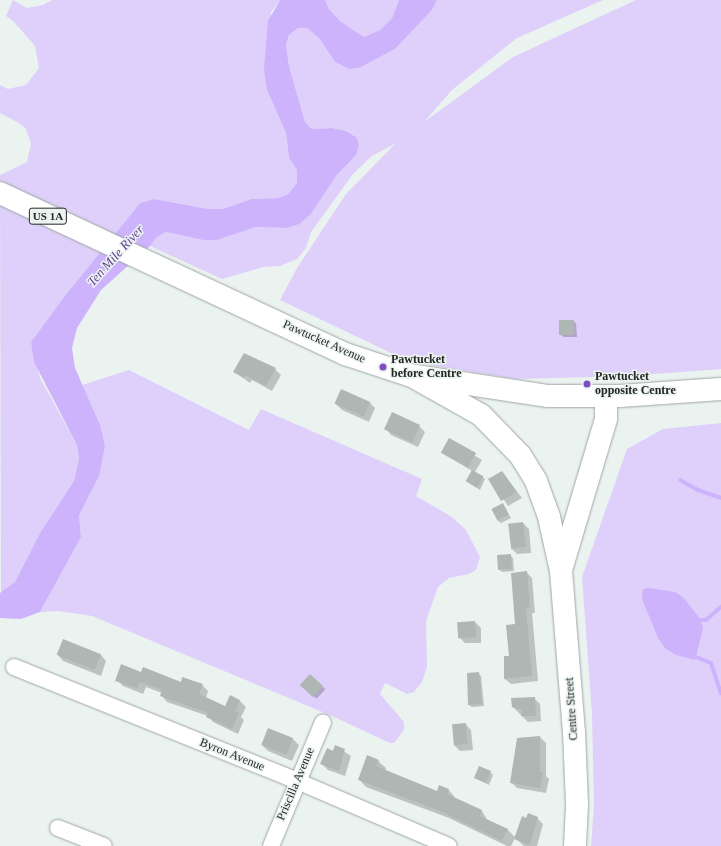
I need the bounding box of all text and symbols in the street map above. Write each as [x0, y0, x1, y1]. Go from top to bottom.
road number: US 1A [28, 207, 68, 225]
water label: Ten Mile River [85, 222, 147, 290]
street label: Pawtucket Avenue [280, 317, 368, 367]
place label: Pawtucket before Centre [391, 353, 462, 381]
marker: Pawtucket before Centre [378, 362, 388, 372]
place label: Pawtucket opposite Centre [595, 370, 676, 398]
marker: Pawtucket opposite Centre [582, 379, 592, 389]
street label: Centre Street [563, 677, 581, 741]
street label: Byron Avenue [197, 735, 267, 775]
street label: Priscilla Avenue [274, 745, 318, 823]

